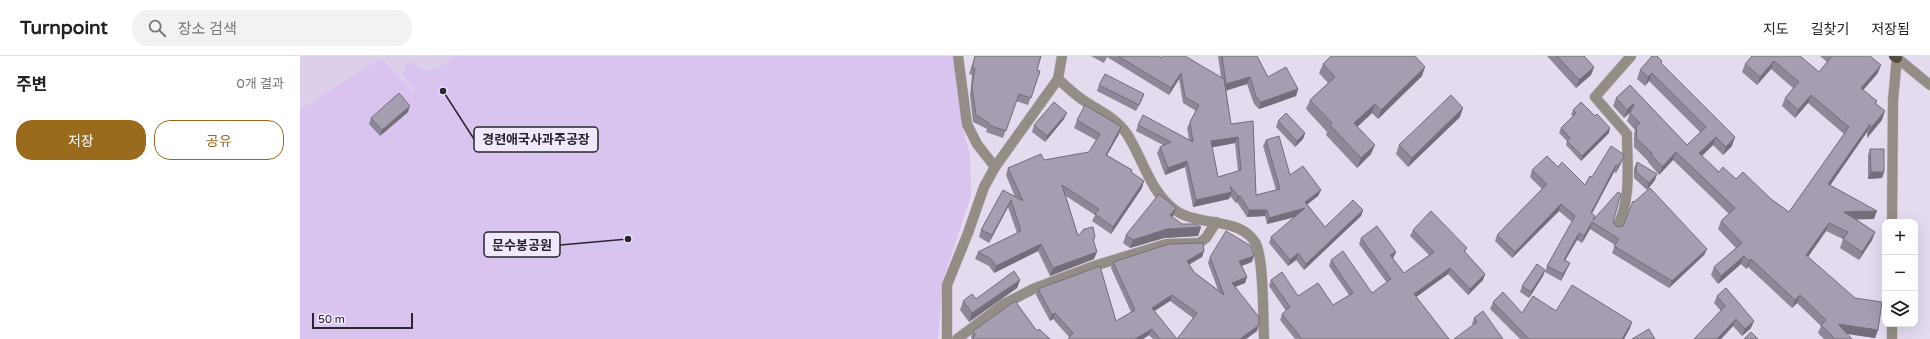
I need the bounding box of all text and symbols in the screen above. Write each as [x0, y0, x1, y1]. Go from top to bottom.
search box [132, 10, 412, 46]
text: Turnpoint [20, 17, 108, 39]
icon: search [146, 17, 168, 39]
text: 장소 검색 [178, 20, 237, 38]
text: 지도 [1763, 21, 1789, 38]
text: 길찾기 [1811, 21, 1849, 38]
text: 저장됨 [1871, 21, 1910, 38]
text: 주변 [16, 74, 47, 95]
text: 0개 결과 [237, 76, 284, 92]
button: 저장 [16, 120, 146, 160]
button: 공유 [154, 120, 284, 160]
callout: 경련애국사과주공장 [474, 127, 598, 152]
text: 경련애국사과주공장 [482, 132, 590, 148]
map controls [1882, 219, 1918, 327]
button: + [1882, 219, 1918, 255]
callout: 문수봉공원 [484, 232, 560, 257]
text: 문수봉공원 [492, 238, 552, 254]
button: − [1882, 255, 1918, 291]
button: layers [1882, 291, 1918, 327]
scale bar [312, 311, 413, 330]
text: 50 m [318, 313, 345, 326]

